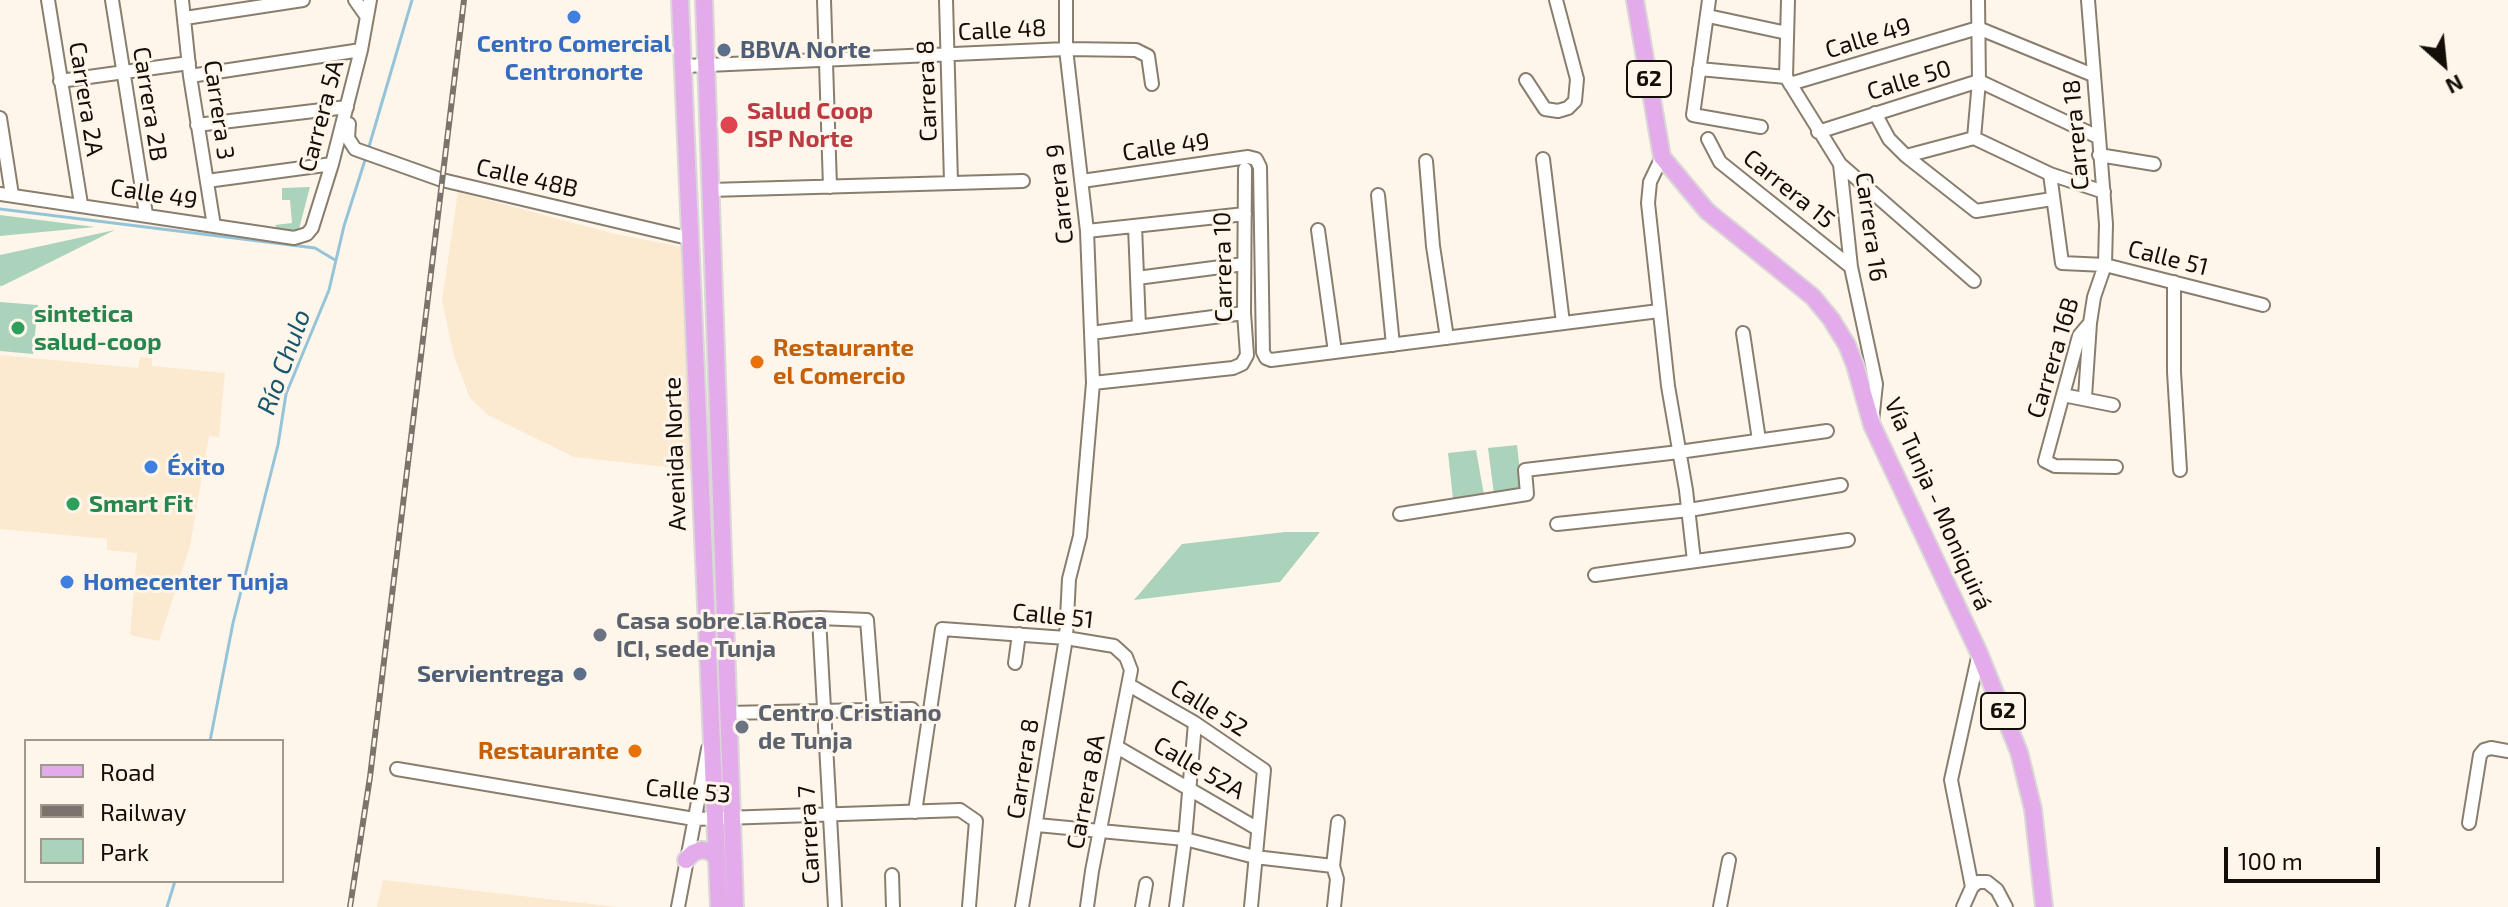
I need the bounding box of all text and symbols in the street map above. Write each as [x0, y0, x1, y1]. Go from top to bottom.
marker: Centro Comercial Centronorte [565, 8, 583, 26]
street label: Calle 49 [1822, 11, 1914, 65]
street label: Calle 48 [957, 13, 1047, 47]
north arrow [2404, 24, 2484, 104]
place label: Centro Comercial Centronorte [477, 30, 671, 86]
place label: BBVA Norte [740, 36, 871, 64]
street label: Carrera 2A [63, 40, 109, 158]
street label: Carrera 8 [911, 40, 943, 142]
marker: BBVA Norte [715, 41, 733, 59]
street label: Carrera 2B [127, 45, 173, 163]
street label: Calle 50 [1863, 54, 1955, 106]
street label: Carrera 5A [292, 57, 350, 175]
street label: Carrera 3 [198, 58, 240, 162]
road number: 62 [1627, 61, 1671, 97]
text: N [2442, 70, 2468, 101]
street label: Carrera 18 [2057, 78, 2095, 192]
place label: Salud Coop ISP Norte [747, 97, 873, 153]
marker: Salud Coop ISP Norte [718, 114, 740, 136]
street label: Calle 49 [1121, 127, 1211, 167]
street label: Carrera 9 [1040, 142, 1080, 246]
street label: Carrera 15 [1737, 143, 1841, 235]
street label: Calle 48B [473, 152, 581, 204]
street label: Carrera 16 [1849, 170, 1893, 284]
street label: Calle 49 [108, 173, 200, 215]
street label: Carrera 10 [1208, 211, 1238, 323]
street label: Calle 51 [2125, 234, 2211, 282]
street label: Carrera 16B [2021, 294, 2085, 422]
place label: sintetica salud-coop [34, 300, 162, 356]
water label: Río Chulo [251, 305, 317, 419]
marker: sintetica salud-coop [9, 319, 27, 337]
place label: Restaurante el Comercio [773, 334, 914, 390]
marker: Restaurante el Comercio [748, 353, 766, 371]
street label: Avenida Norte [658, 376, 692, 532]
street label: Vía Tunja - Moniquirá [1878, 393, 1998, 615]
place label: Éxito [167, 453, 225, 481]
marker: Éxito [142, 458, 160, 476]
place label: Smart Fit [89, 490, 193, 518]
marker: Smart Fit [64, 495, 82, 513]
place label: Homecenter Tunja [83, 568, 289, 596]
marker: Homecenter Tunja [58, 573, 76, 591]
street label: Calle 51 [1011, 597, 1095, 635]
place label: Casa sobre la Roca ICI, sede Tunja [616, 607, 828, 663]
marker: Casa sobre la Roca ICI, sede Tunja [591, 626, 609, 644]
place label: Servientrega [417, 660, 564, 688]
marker: Servientrega [571, 665, 589, 683]
street label: Calle 52 [1165, 673, 1253, 743]
road number: 62 [1981, 693, 2025, 729]
place label: Centro Cristiano de Tunja [758, 699, 942, 755]
street label: Carrera 8 [1001, 717, 1045, 821]
marker: Centro Cristiano de Tunja [733, 718, 751, 736]
street label: Calle 52A [1148, 730, 1250, 806]
street label: Carrera 8A [1061, 732, 1111, 852]
place label: Restaurante [478, 737, 619, 765]
legend [24, 739, 284, 883]
marker: Restaurante [626, 742, 644, 760]
text: Road [100, 757, 155, 786]
street label: Calle 53 [644, 773, 732, 809]
street label: Carrera 7 [792, 785, 826, 885]
text: Railway [100, 797, 186, 826]
scale bar [2228, 831, 2384, 881]
text: Park [100, 837, 149, 866]
text: 100 m [2238, 846, 2303, 875]

